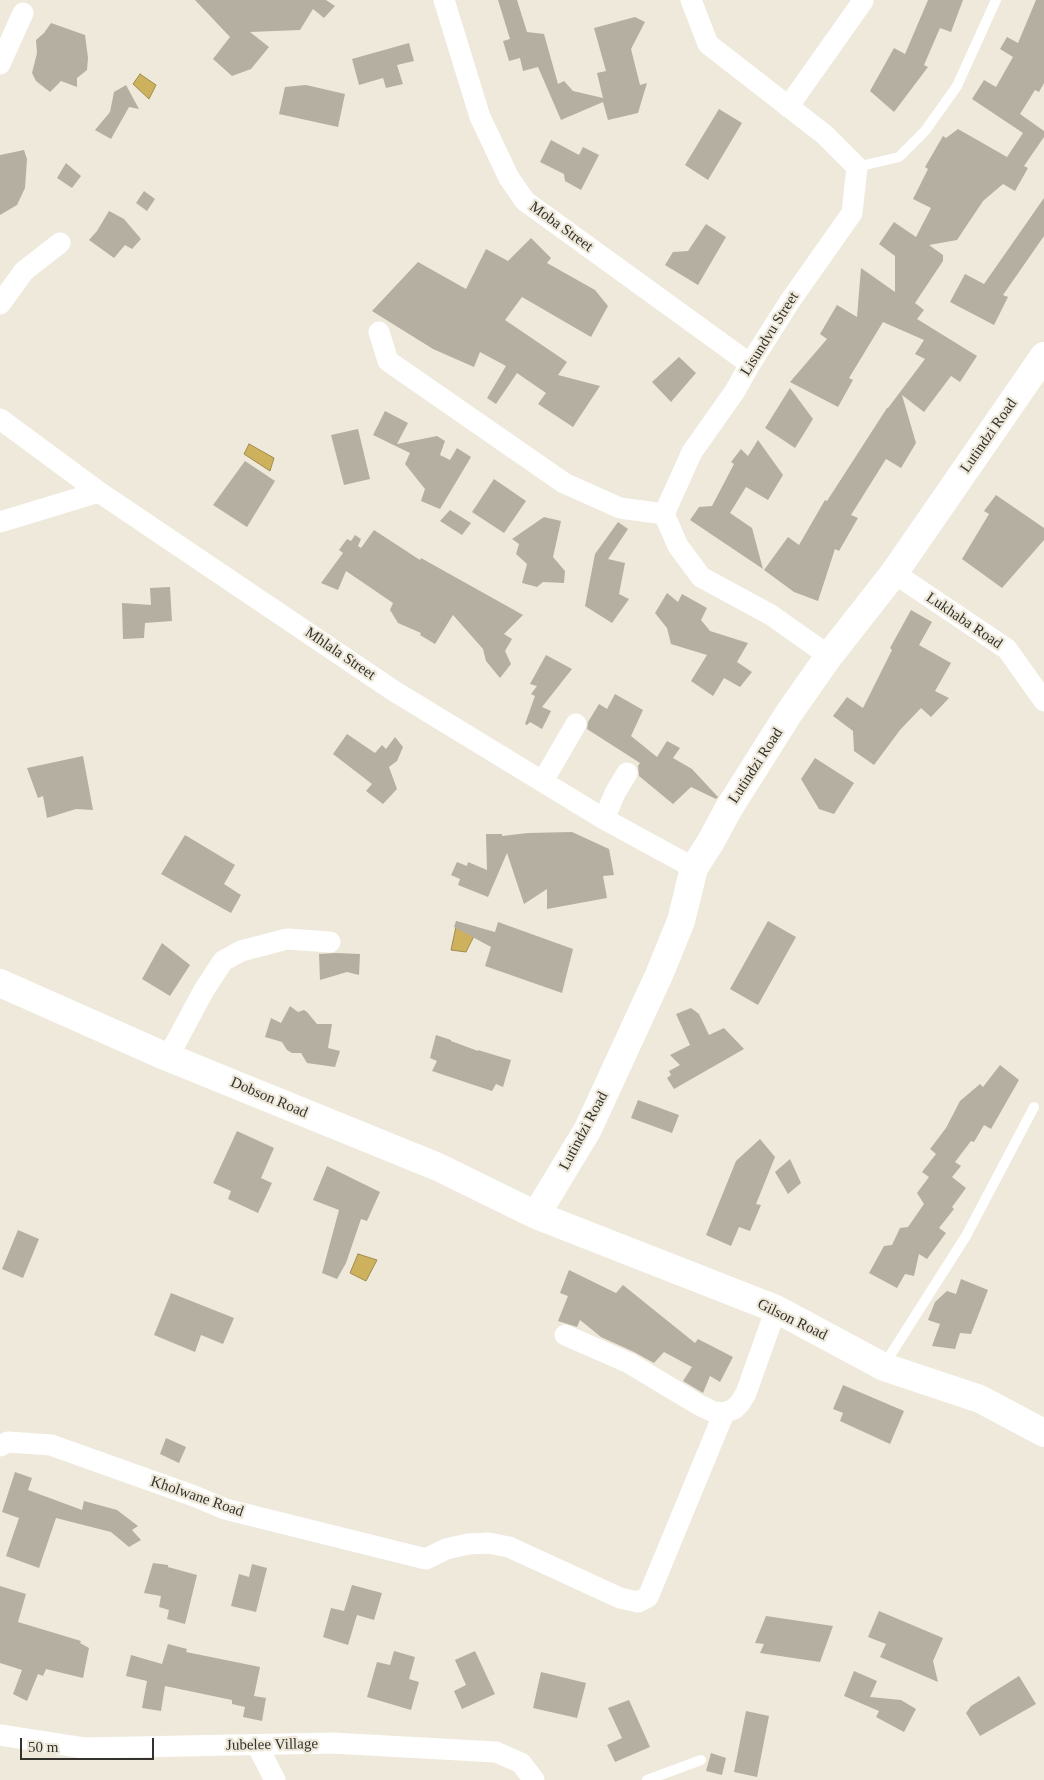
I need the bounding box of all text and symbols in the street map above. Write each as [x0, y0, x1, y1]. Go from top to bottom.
street label: Moba Street [526, 198, 596, 256]
street label: Lisundvu Street [737, 289, 803, 379]
street label: Lutindzi Road [957, 396, 1021, 476]
street label: Lukhaba Road [923, 589, 1005, 653]
street label: Mhlala Street [301, 624, 379, 684]
street label: Lutindzi Road [725, 725, 787, 807]
street label: Dobson Road [228, 1074, 310, 1122]
street label: Lutindzi Road [556, 1089, 612, 1173]
street label: Gilson Road [754, 1295, 830, 1345]
street label: Kholwane Road [148, 1473, 246, 1521]
scale bar [22, 1728, 156, 1760]
street label: Jubelee Village [226, 1735, 318, 1755]
text: 50 m [28, 1739, 58, 1755]

